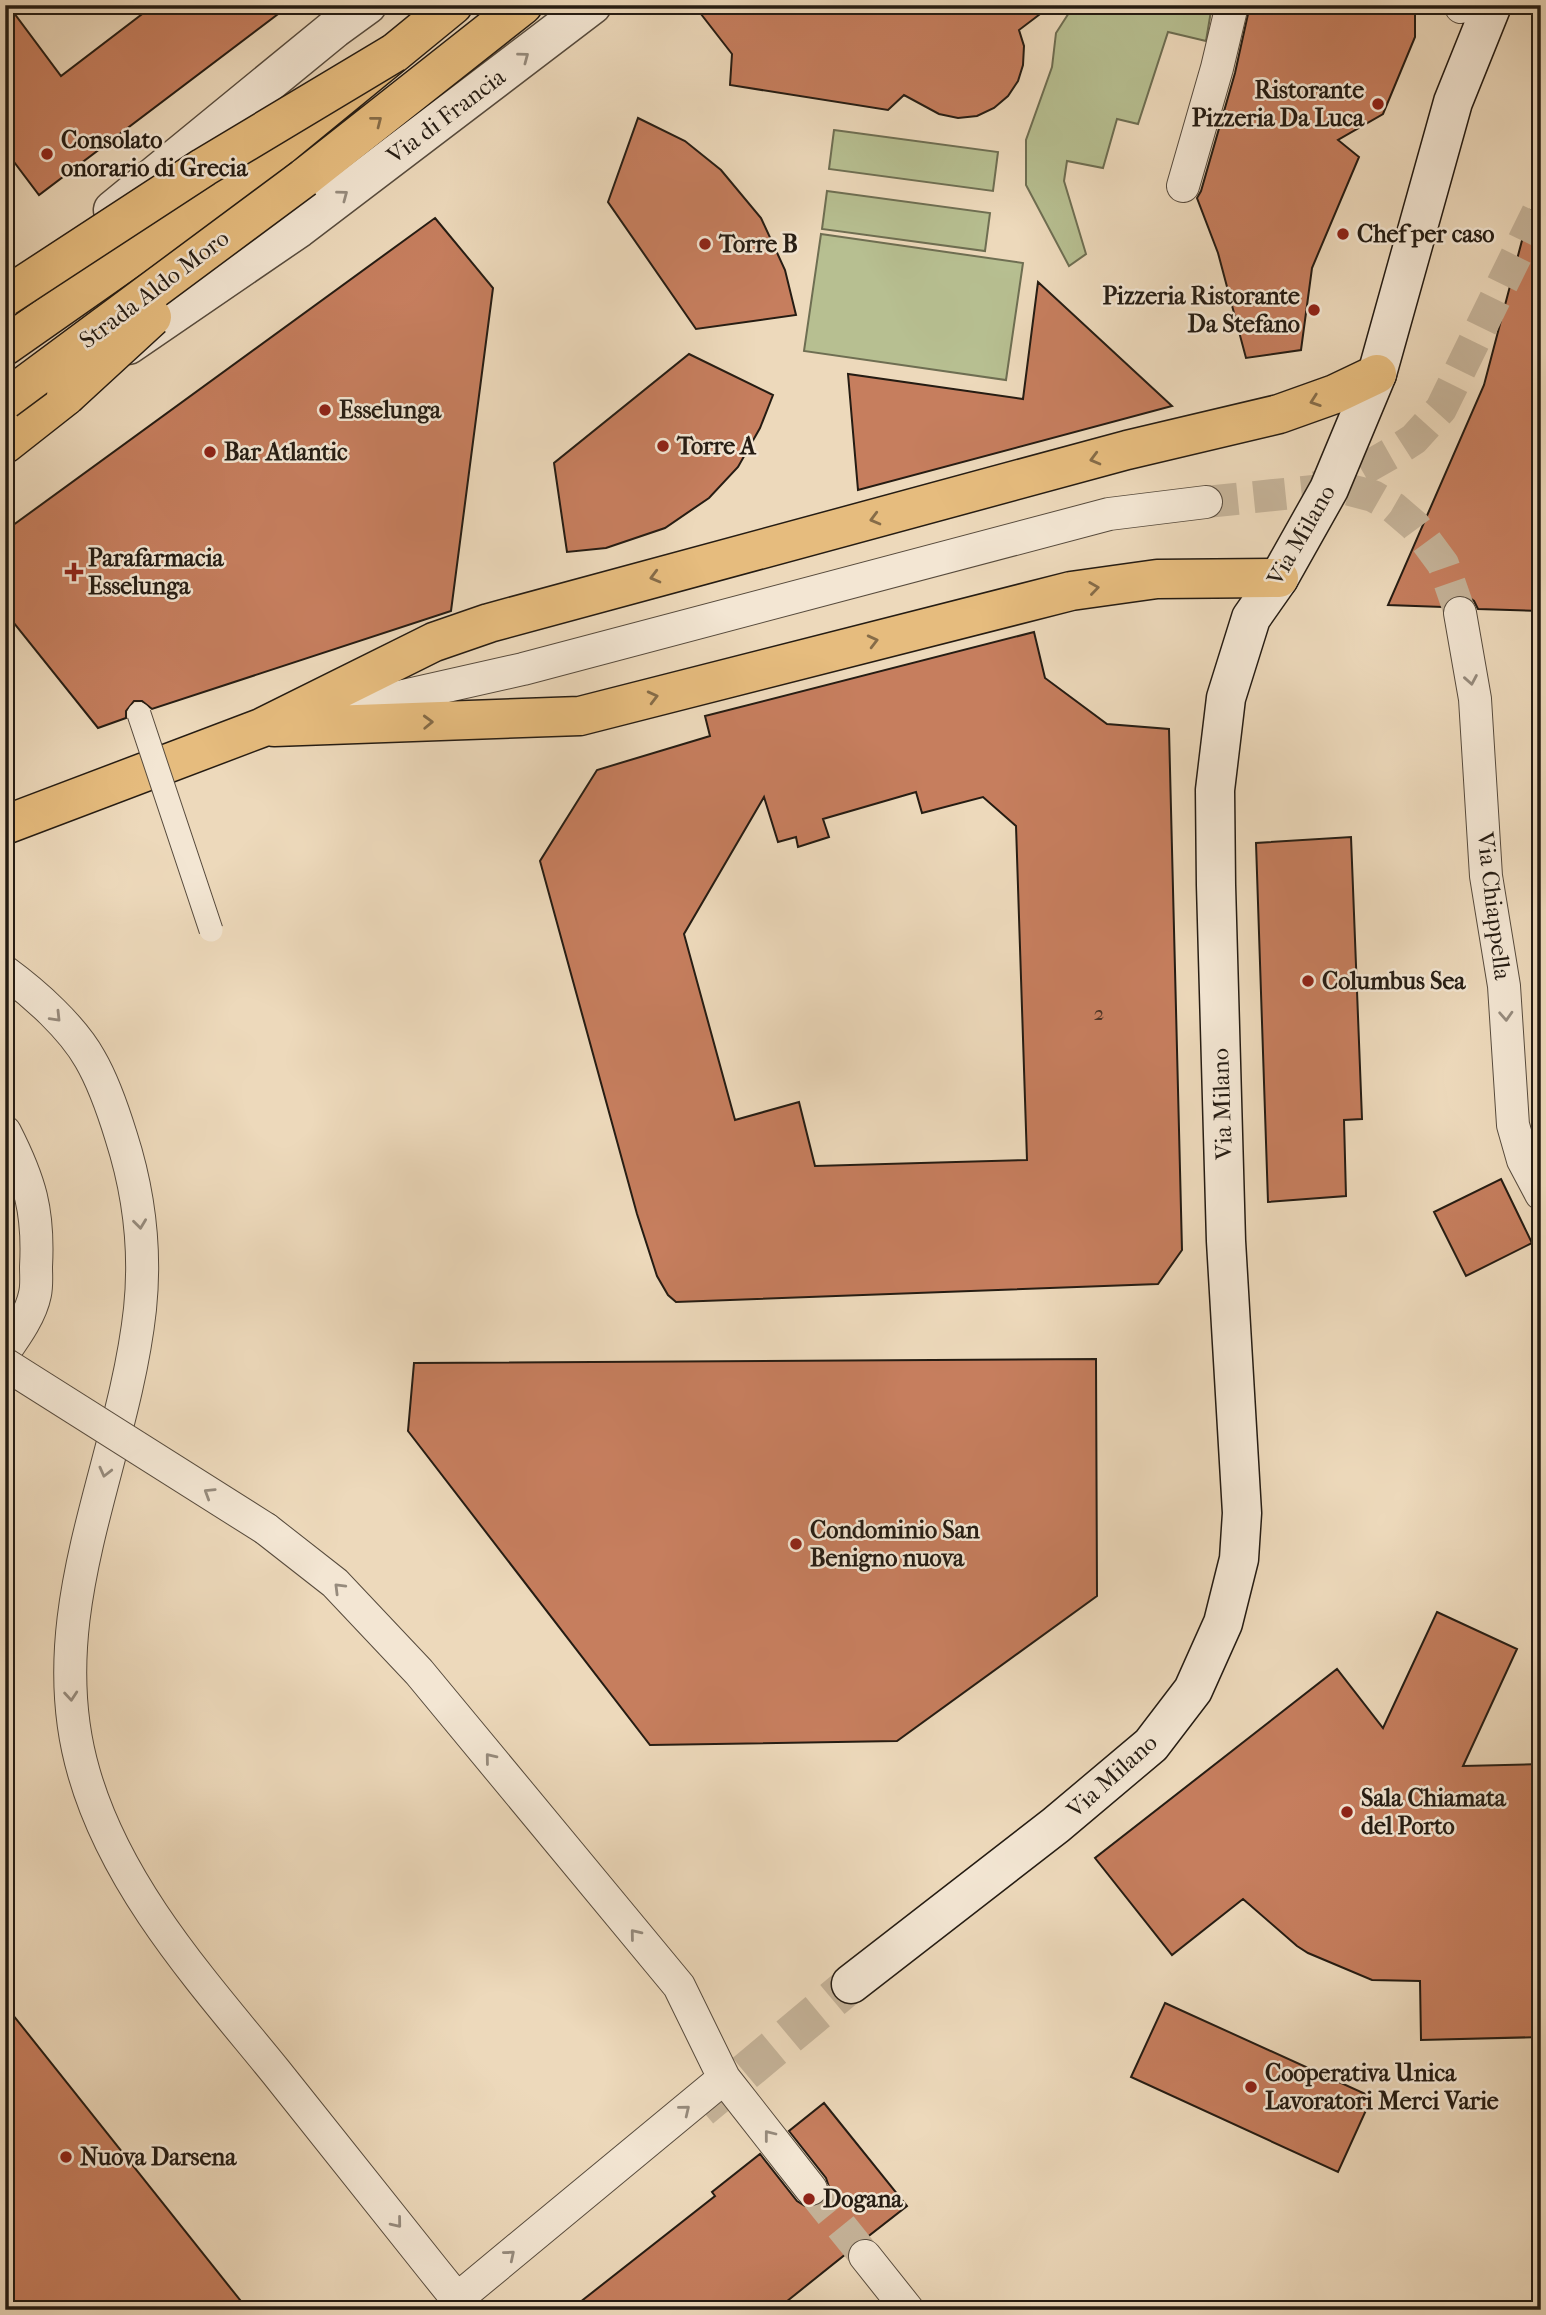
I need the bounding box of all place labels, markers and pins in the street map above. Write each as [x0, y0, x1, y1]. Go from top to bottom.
place label: Ristorante Pizzeria Da Luca [1192, 76, 1365, 132]
marker: Ristorante Pizzeria Da Luca [1370, 96, 1386, 112]
place label: Consolato onorario di Grecia [61, 126, 248, 182]
marker: Consolato onorario di Grecia [39, 146, 55, 162]
place label: Chef per caso [1357, 220, 1494, 248]
marker: Chef per caso [1335, 226, 1351, 242]
place label: Torre B [718, 230, 798, 258]
marker: Torre B [697, 236, 713, 252]
place label: Pizzeria Ristorante Da Stefano [1102, 282, 1300, 338]
marker: Pizzeria Ristorante Da Stefano [1306, 302, 1322, 318]
place label: Esselunga [339, 396, 442, 424]
marker: Esselunga [317, 402, 333, 418]
place label: Torre A [676, 432, 757, 460]
place label: Bar Atlantic [224, 438, 348, 466]
marker: Torre A [655, 438, 671, 454]
marker: Bar Atlantic [202, 444, 218, 460]
place label: Parafarmacia Esselunga [88, 544, 225, 600]
marker: Parafarmacia Esselunga [66, 564, 82, 580]
place label: Columbus Sea [1322, 967, 1466, 995]
marker: Columbus Sea [1300, 973, 1316, 989]
place label: Condominio San Benigno nuova [810, 1516, 981, 1572]
marker: Condominio San Benigno nuova [788, 1536, 804, 1552]
place label: Sala Chiamata del Porto [1361, 1784, 1507, 1840]
marker: Sala Chiamata del Porto [1339, 1804, 1355, 1820]
place label: Cooperativa Unica Lavoratori Merci Varie [1265, 2059, 1499, 2115]
marker: Cooperativa Unica Lavoratori Merci Varie [1243, 2079, 1259, 2095]
place label: Nuova Darsena [80, 2143, 237, 2171]
marker: Nuova Darsena [58, 2149, 74, 2165]
place label: Dogana [823, 2185, 903, 2213]
marker: Dogana [801, 2191, 817, 2207]

